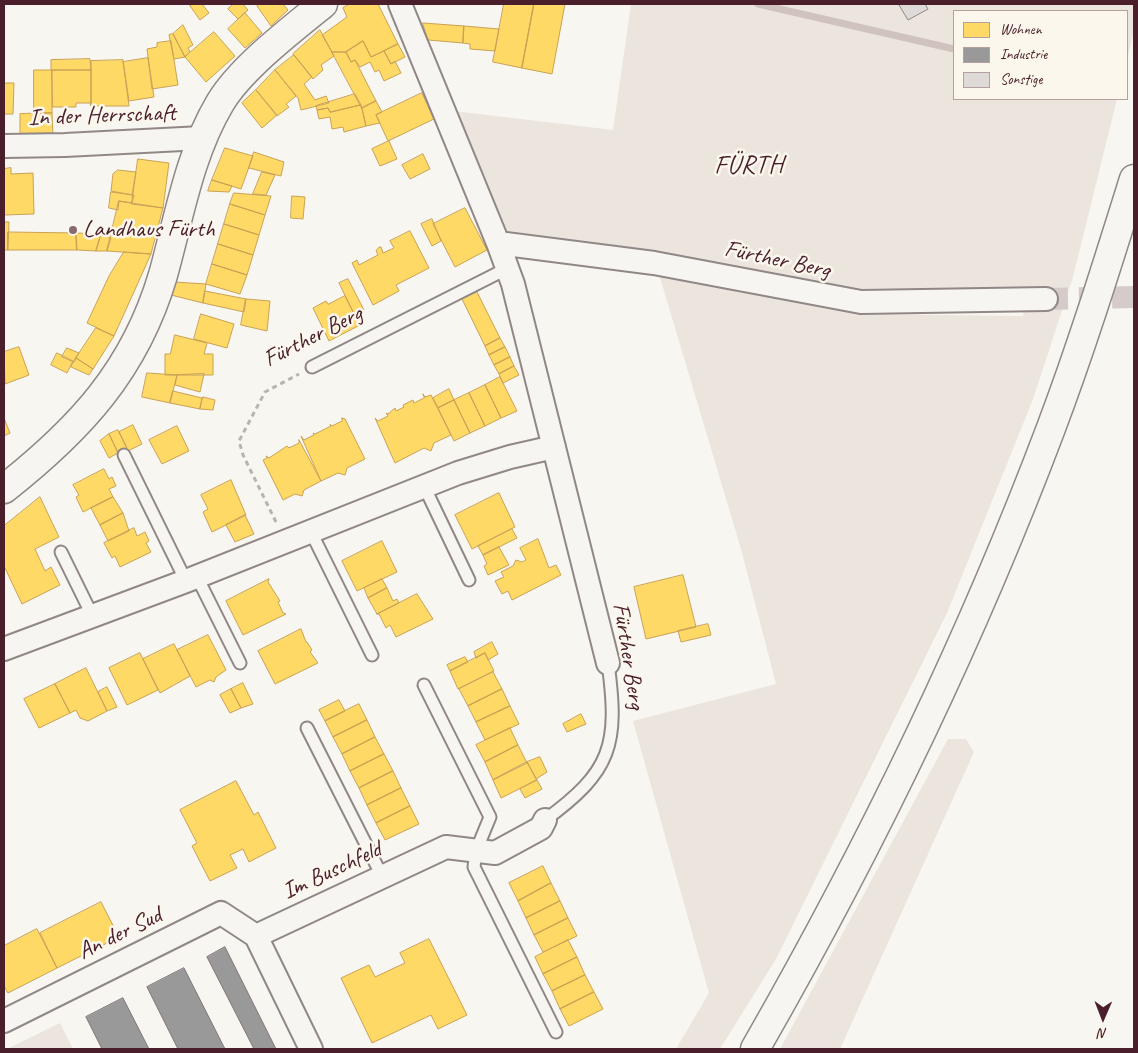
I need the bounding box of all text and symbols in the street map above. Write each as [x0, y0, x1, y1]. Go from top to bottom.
legend [953, 10, 1128, 100]
text: Wohnen [1000, 20, 1041, 39]
text: Industrie [1000, 45, 1047, 64]
text: Sonstige [1000, 70, 1042, 89]
street label: In der Herrschaft [28, 99, 176, 133]
district label: FÜRTH [713, 150, 785, 182]
place label: Landhaus Fürth [83, 216, 215, 244]
marker: Landhaus Fürth [67, 224, 79, 236]
street label: Fürther Berg [722, 235, 832, 285]
street label: Fürther Berg [259, 300, 367, 374]
street label: Fürther Berg [605, 601, 651, 711]
street label: Im Buschfeld [278, 836, 386, 906]
street label: An der Sud [73, 901, 167, 967]
north arrow [1078, 993, 1128, 1043]
text: N [1098, 1025, 1107, 1042]

